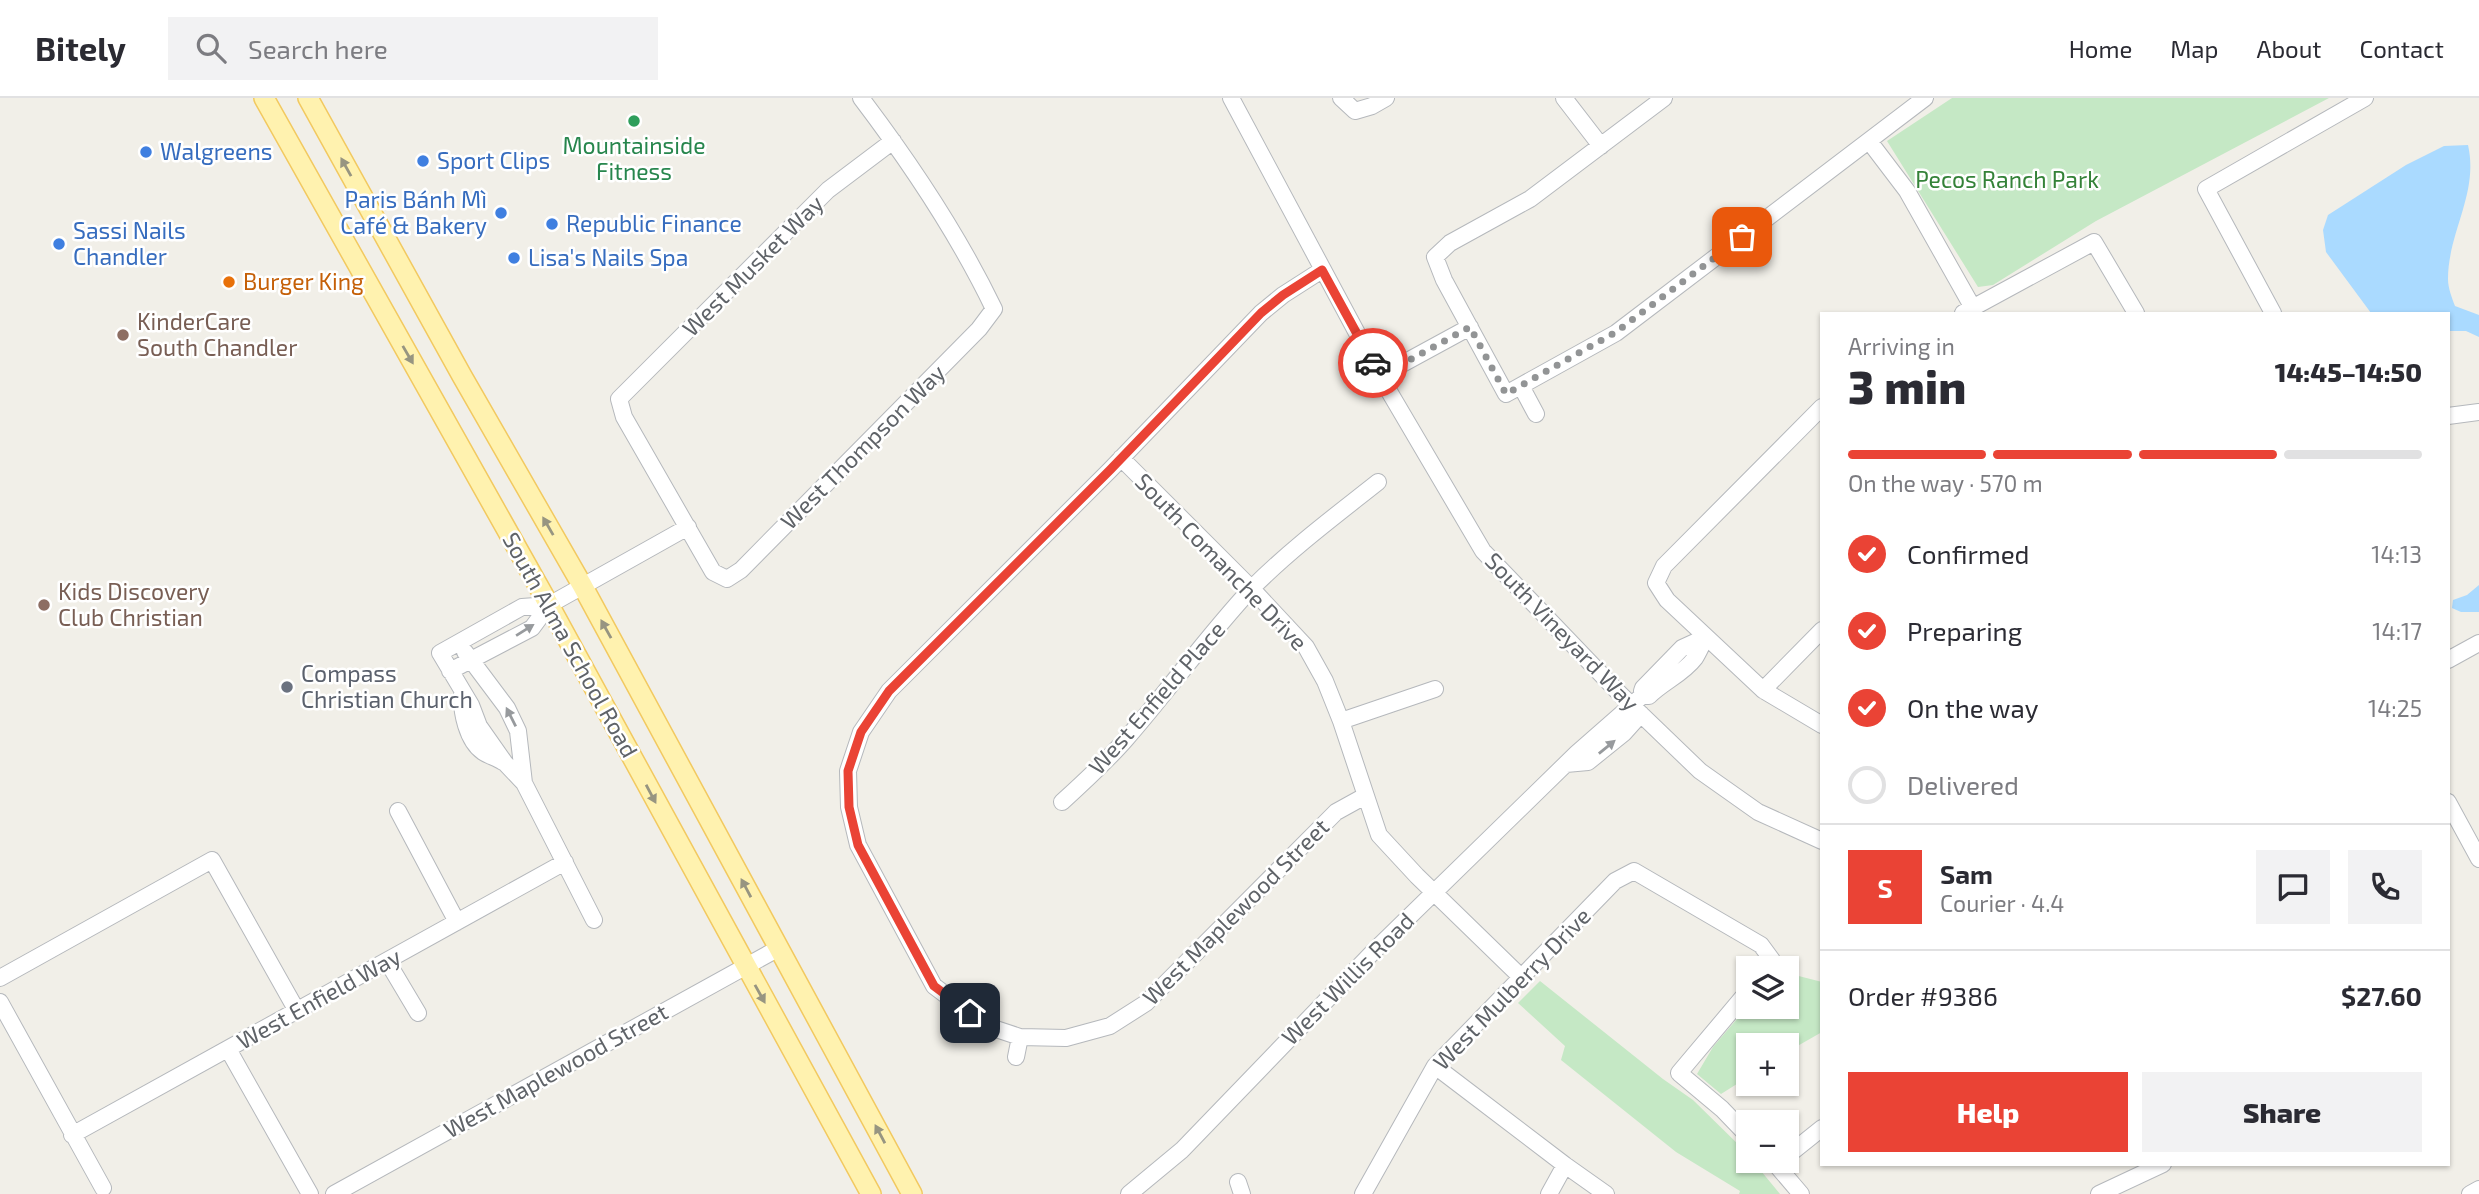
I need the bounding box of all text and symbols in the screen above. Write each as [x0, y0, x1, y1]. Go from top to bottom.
search box [168, 17, 658, 80]
text: Bitely [35, 28, 126, 68]
icon: search [192, 29, 230, 67]
text: Search here [248, 33, 388, 64]
text: Home [2069, 34, 2132, 63]
text: Map [2170, 34, 2218, 63]
text: About [2256, 34, 2322, 63]
text: Contact [2360, 34, 2444, 63]
marker: Mountainside Fitness [626, 113, 642, 129]
place label: Mountainside Fitness [562, 131, 706, 185]
place label: Walgreens [160, 137, 273, 165]
marker: Walgreens [138, 144, 154, 160]
place label: Sport Clips [437, 146, 550, 174]
marker: Sport Clips [415, 153, 431, 169]
one-way arrow [341, 157, 353, 177]
park label: Pecos Ranch Park [1915, 165, 2099, 193]
place label: Paris Bánh Mì Café & Bakery [340, 185, 487, 239]
street label: West Musket Way [676, 189, 829, 342]
marker: Paris Bánh Mì Café & Bakery [493, 205, 509, 221]
pin [1712, 207, 1772, 267]
place label: Republic Finance [566, 209, 742, 237]
place label: Sassi Nails Chandler [73, 216, 186, 270]
marker: Republic Finance [544, 216, 560, 232]
icon: bag [1723, 218, 1761, 256]
marker: Sassi Nails Chandler [51, 236, 67, 252]
place label: Lisa's Nails Spa [528, 243, 688, 271]
marker: Lisa's Nails Spa [506, 250, 522, 266]
place label: Burger King [243, 267, 364, 295]
marker: Burger King [221, 274, 237, 290]
place label: KinderCare South Chandler [137, 307, 297, 361]
marker: KinderCare South Chandler [115, 327, 131, 343]
courier [1338, 328, 1408, 398]
text: Arriving in [1848, 332, 1955, 360]
icon: car [1354, 344, 1392, 382]
one-way arrow [402, 346, 414, 365]
text: 14:45–14:50 [2275, 356, 2422, 387]
street label: West Thompson Way [774, 358, 950, 534]
text: 3 min [1848, 358, 1966, 413]
street label: South Comanche Drive [1130, 467, 1314, 656]
text: On the way · 570 m [1848, 469, 2043, 497]
one-way arrow [542, 516, 554, 535]
street label: South Alma School Road [497, 527, 644, 762]
icon: check [1848, 535, 1886, 573]
text: Confirmed [1907, 538, 2030, 569]
text: 14:13 [2371, 540, 2422, 568]
street label: South Vineyard Way [1480, 546, 1645, 716]
place label: Kids Discovery Club Christian [58, 577, 210, 631]
marker: Kids Discovery Club Christian [36, 597, 52, 613]
icon: check [1848, 612, 1886, 650]
street label: West Enfield Place [1082, 615, 1230, 780]
text: Preparing [1907, 615, 2022, 646]
text: 14:17 [2372, 617, 2422, 645]
one-way arrow [600, 619, 612, 639]
one-way arrow [515, 624, 534, 637]
place label: Compass Christian Church [301, 659, 473, 713]
marker: Compass Christian Church [279, 679, 295, 695]
icon: check [1848, 689, 1886, 727]
text: On the way [1907, 692, 2038, 723]
text: 14:25 [2368, 694, 2422, 722]
one-way arrow [505, 707, 516, 727]
one-way arrow [1598, 739, 1616, 754]
text: Delivered [1907, 769, 2019, 800]
one-way arrow [646, 784, 657, 804]
street label: West Maplewood Street [1136, 812, 1334, 1010]
button: chat [2256, 850, 2330, 924]
button: phone [2348, 850, 2422, 924]
text: Sam [1940, 858, 1993, 889]
text: S [1877, 872, 1893, 903]
one-way arrow [741, 878, 752, 898]
text: Courier · 4.4 [1940, 889, 2064, 917]
street label: West Mulberry Drive [1427, 901, 1596, 1075]
street label: West Willis Road [1275, 906, 1419, 1050]
street label: West Enfield Way [232, 942, 405, 1055]
map controls [1736, 956, 1799, 1173]
button: layers [1736, 956, 1799, 1019]
text: Order #9386 [1848, 980, 1998, 1011]
text: $27.60 [2341, 980, 2422, 1011]
pin [940, 983, 1000, 1043]
one-way arrow [754, 984, 766, 1004]
icon: home [951, 994, 989, 1032]
street label: West Maplewood Street [439, 997, 673, 1143]
button: + [1736, 1033, 1799, 1096]
button: Help [1848, 1072, 2128, 1152]
button: Share [2142, 1072, 2422, 1152]
button: − [1736, 1110, 1799, 1173]
one-way arrow [874, 1124, 886, 1144]

